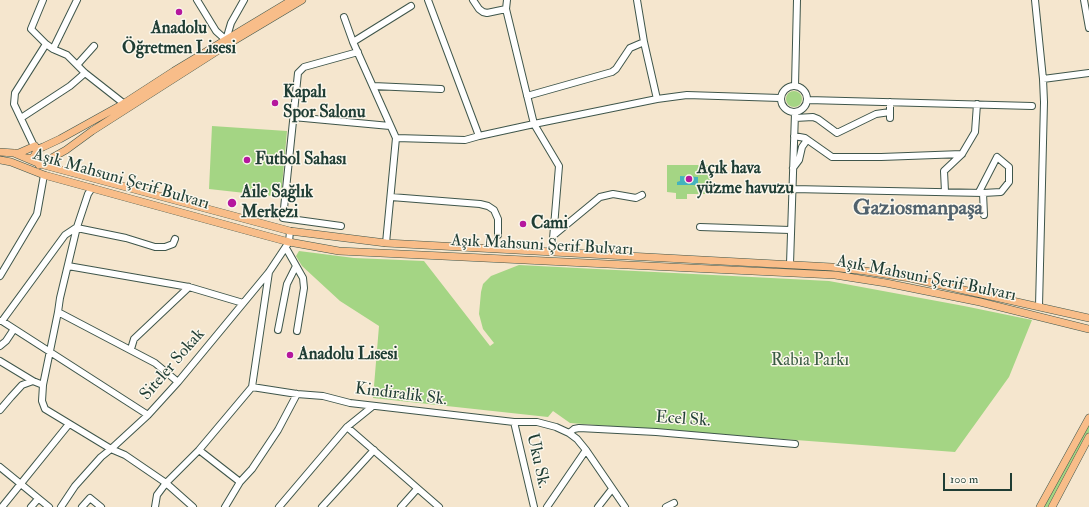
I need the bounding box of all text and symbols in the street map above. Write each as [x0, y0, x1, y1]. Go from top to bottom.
marker: Anadolu Öğretmen Lisesi [174, 7, 184, 17]
place label: Anadolu Öğretmen Lisesi [122, 19, 236, 59]
place label: Kapalı Spor Salonu [283, 83, 365, 123]
marker: Kapalı Spor Salonu [270, 98, 280, 108]
street label: Aşık Mahsuni Şerif Bulvarı [30, 145, 212, 215]
place label: Futbol Sahası [255, 150, 347, 170]
marker: Futbol Sahası [242, 155, 252, 165]
place label: Açık hava yüzme havuzu [697, 159, 794, 199]
marker: Açık hava yüzme havuzu [684, 174, 694, 184]
place label: Aile Sağlık Merkezi [241, 183, 313, 223]
district label: Gaziosmanpaşa [853, 196, 983, 222]
marker: Aile Sağlık Merkezi [226, 197, 238, 209]
place label: Cami [531, 214, 568, 234]
marker: Cami [518, 219, 528, 229]
street label: Aşık Mahsuni Şerif Bulvarı [450, 231, 634, 261]
street label: Aşık Mahsuni Şerif Bulvarı [835, 252, 1017, 306]
street label: Siteler Sokak [136, 325, 210, 405]
place label: Anadolu Lisesi [298, 345, 398, 365]
marker: Anadolu Lisesi [285, 350, 295, 360]
park label: Rabia Parkı [771, 351, 849, 371]
street label: Kindiralik Sk. [354, 379, 448, 411]
street label: Ecel Sk. [655, 408, 711, 432]
street label: Uku Sk. [521, 432, 553, 490]
scale bar [945, 465, 1014, 491]
text: 100 m [950, 472, 978, 487]

